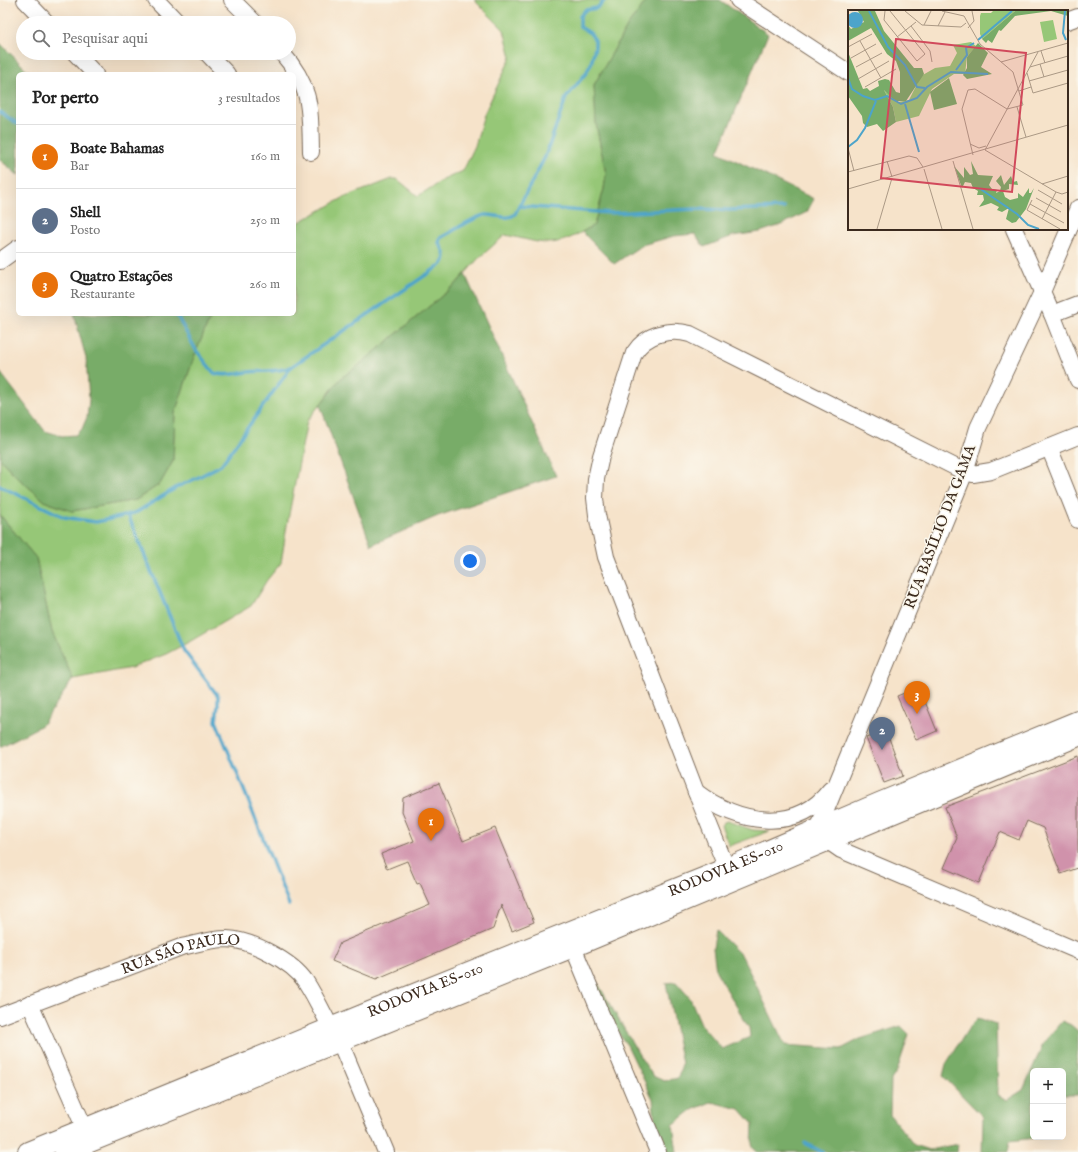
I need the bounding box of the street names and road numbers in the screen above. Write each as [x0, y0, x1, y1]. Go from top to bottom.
street label: RUA BASÍLIO DA GAMA [900, 441, 980, 612]
street label: RODOVIA ES-010 [665, 836, 786, 901]
street label: RUA SÃO PAULO [118, 929, 241, 978]
street label: RODOVIA ES-010 [365, 958, 486, 1021]

